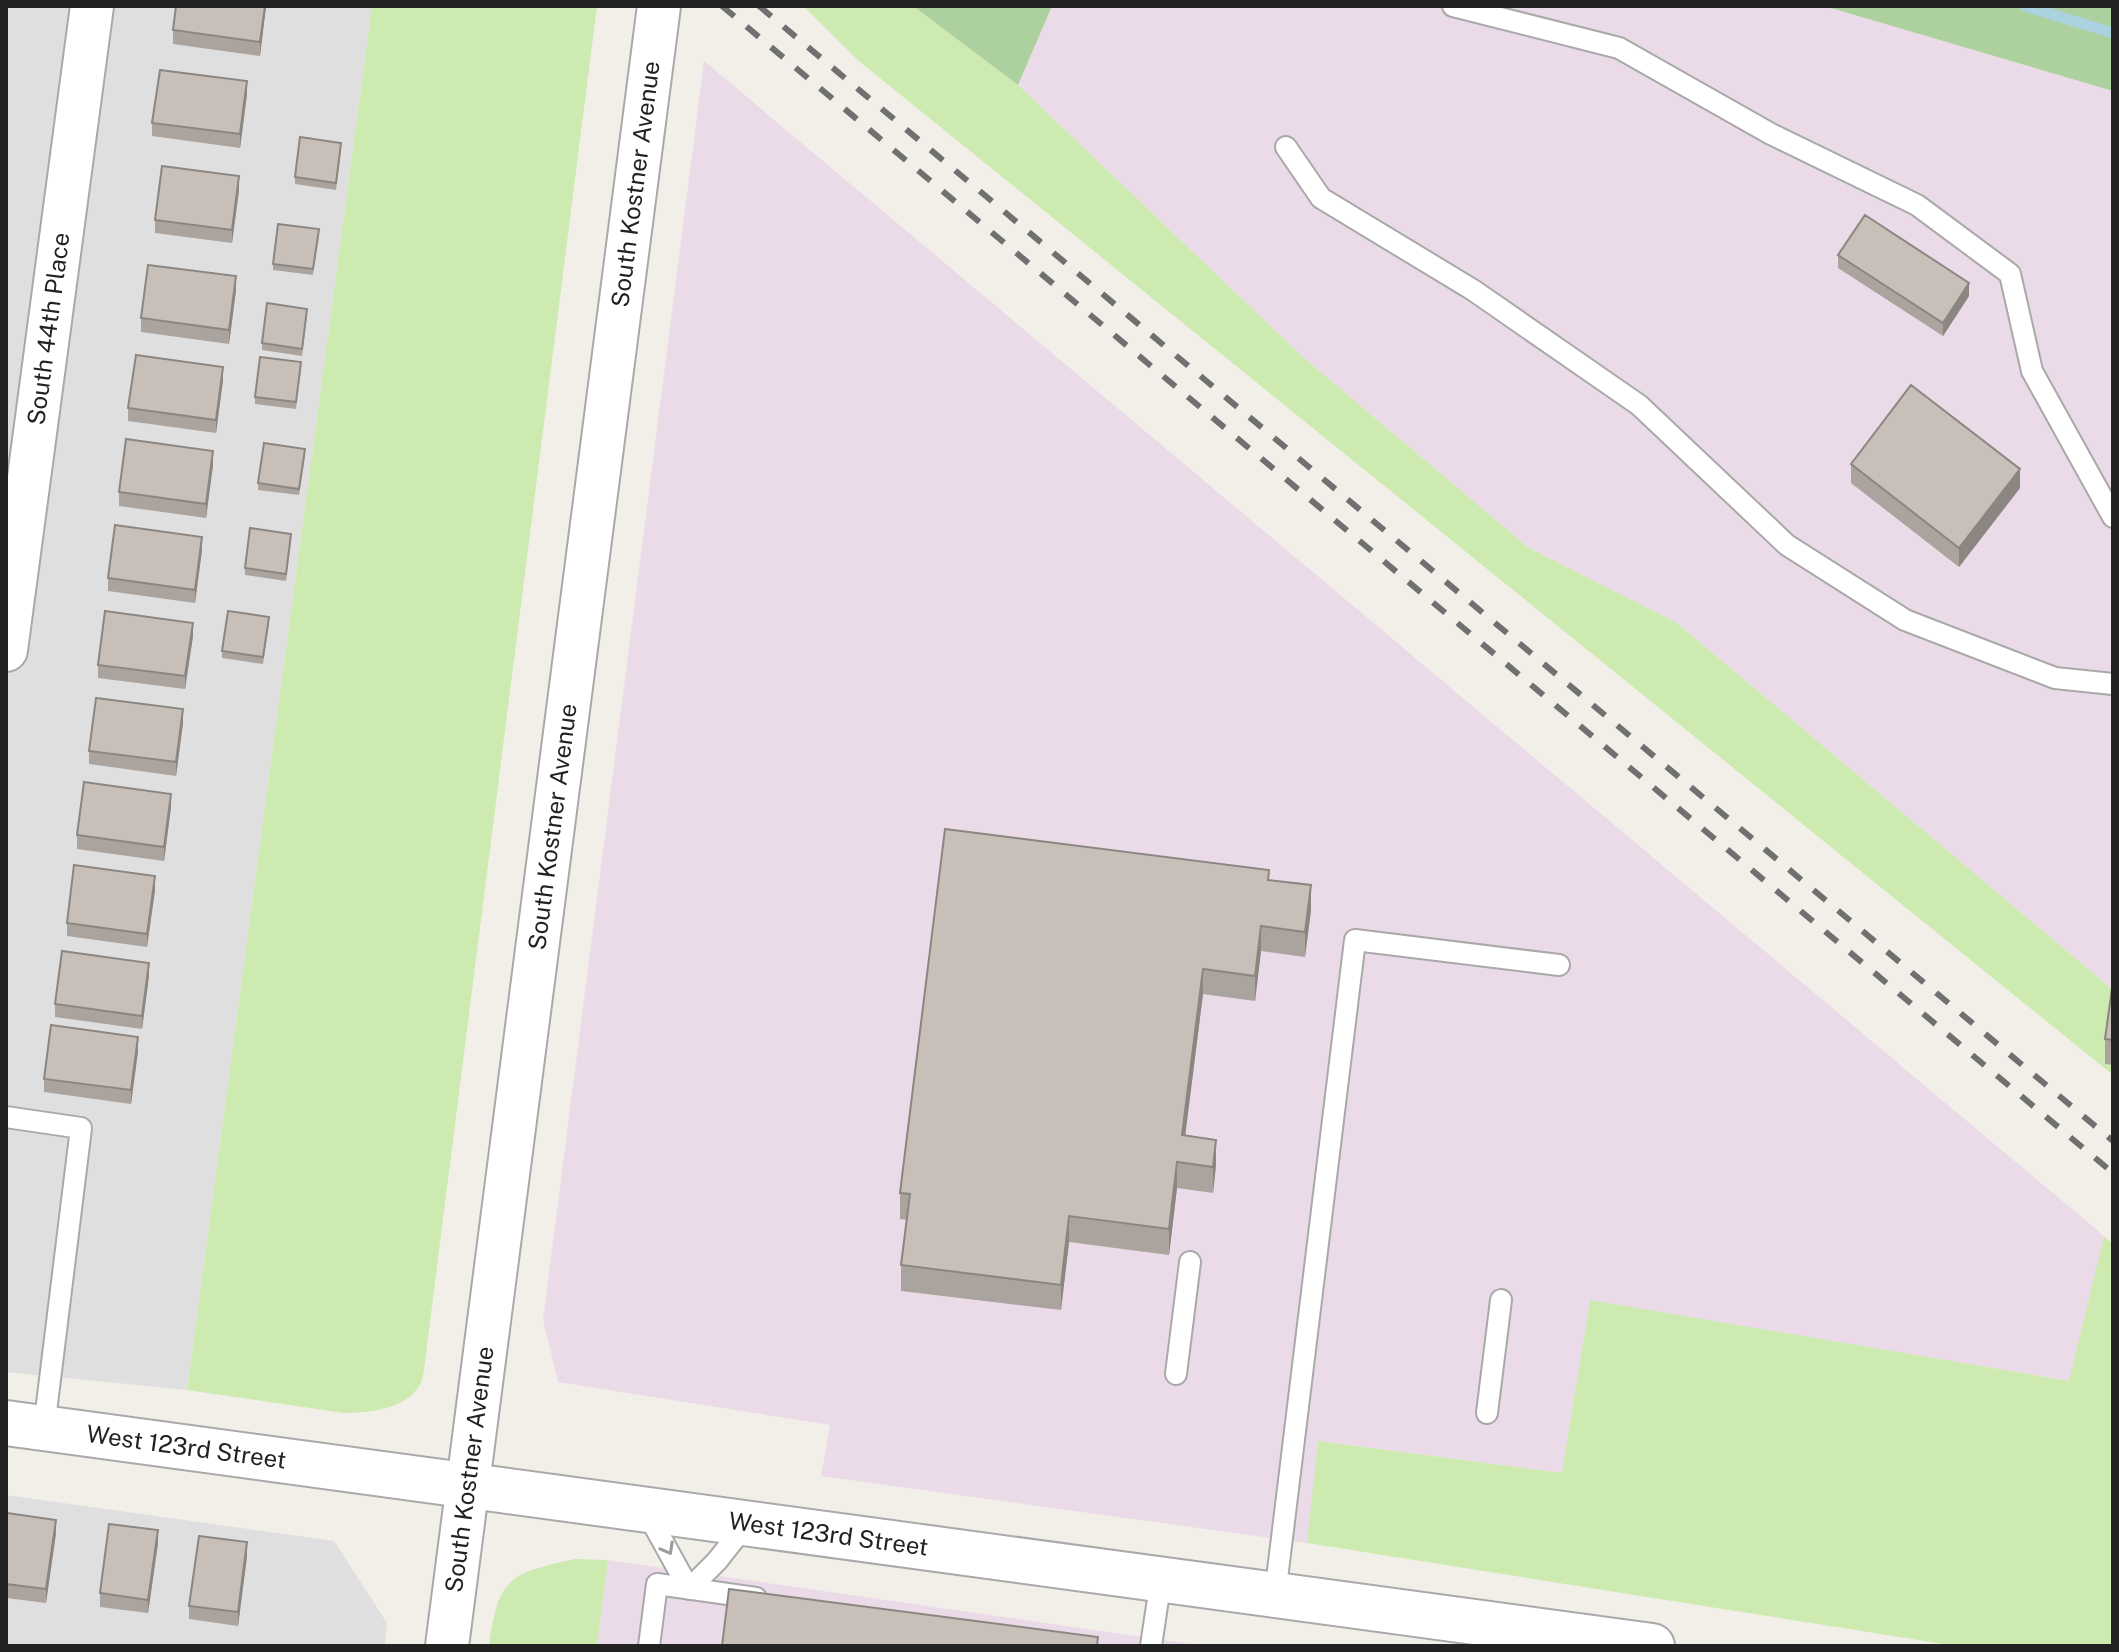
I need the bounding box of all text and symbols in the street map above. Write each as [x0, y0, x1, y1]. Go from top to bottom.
street label: South Kostner Avenue [605, 59, 665, 309]
street label: South 44th Place [21, 231, 75, 427]
street label: South Kostner Avenue [522, 702, 582, 952]
street label: South Kostner Avenue [439, 1344, 499, 1594]
street label: West 123rd Street [85, 1419, 288, 1474]
street label: West 123rd Street [727, 1506, 930, 1561]
one-way arrow [659, 1540, 674, 1555]

